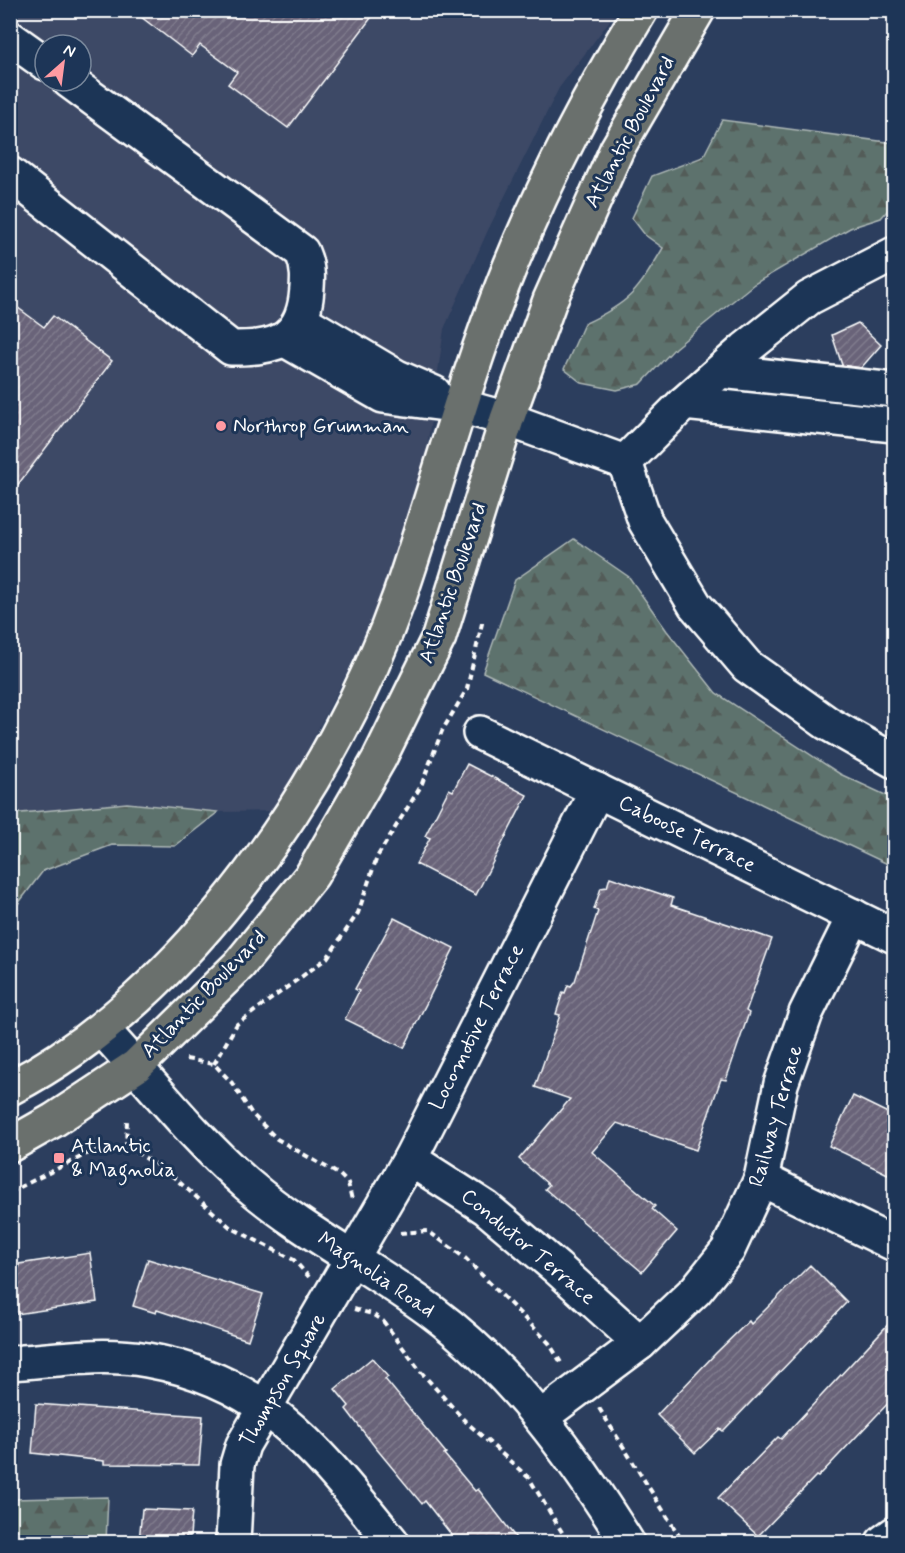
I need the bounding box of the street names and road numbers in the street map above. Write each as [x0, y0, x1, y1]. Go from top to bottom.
street label: Atlantic Boulevard [578, 51, 682, 213]
street label: Atlantic Boulevard [412, 499, 494, 667]
street label: Caboose Terrace [614, 789, 760, 879]
street label: Atlantic Boulevard [135, 924, 273, 1064]
street label: Locomotive Terrace [423, 939, 531, 1115]
street label: Railway Terrace [742, 1042, 810, 1190]
street label: Conductor Terrace [455, 1182, 601, 1312]
street label: Magnolia Road [311, 1225, 440, 1326]
street label: Thompson Square [233, 1308, 333, 1452]

